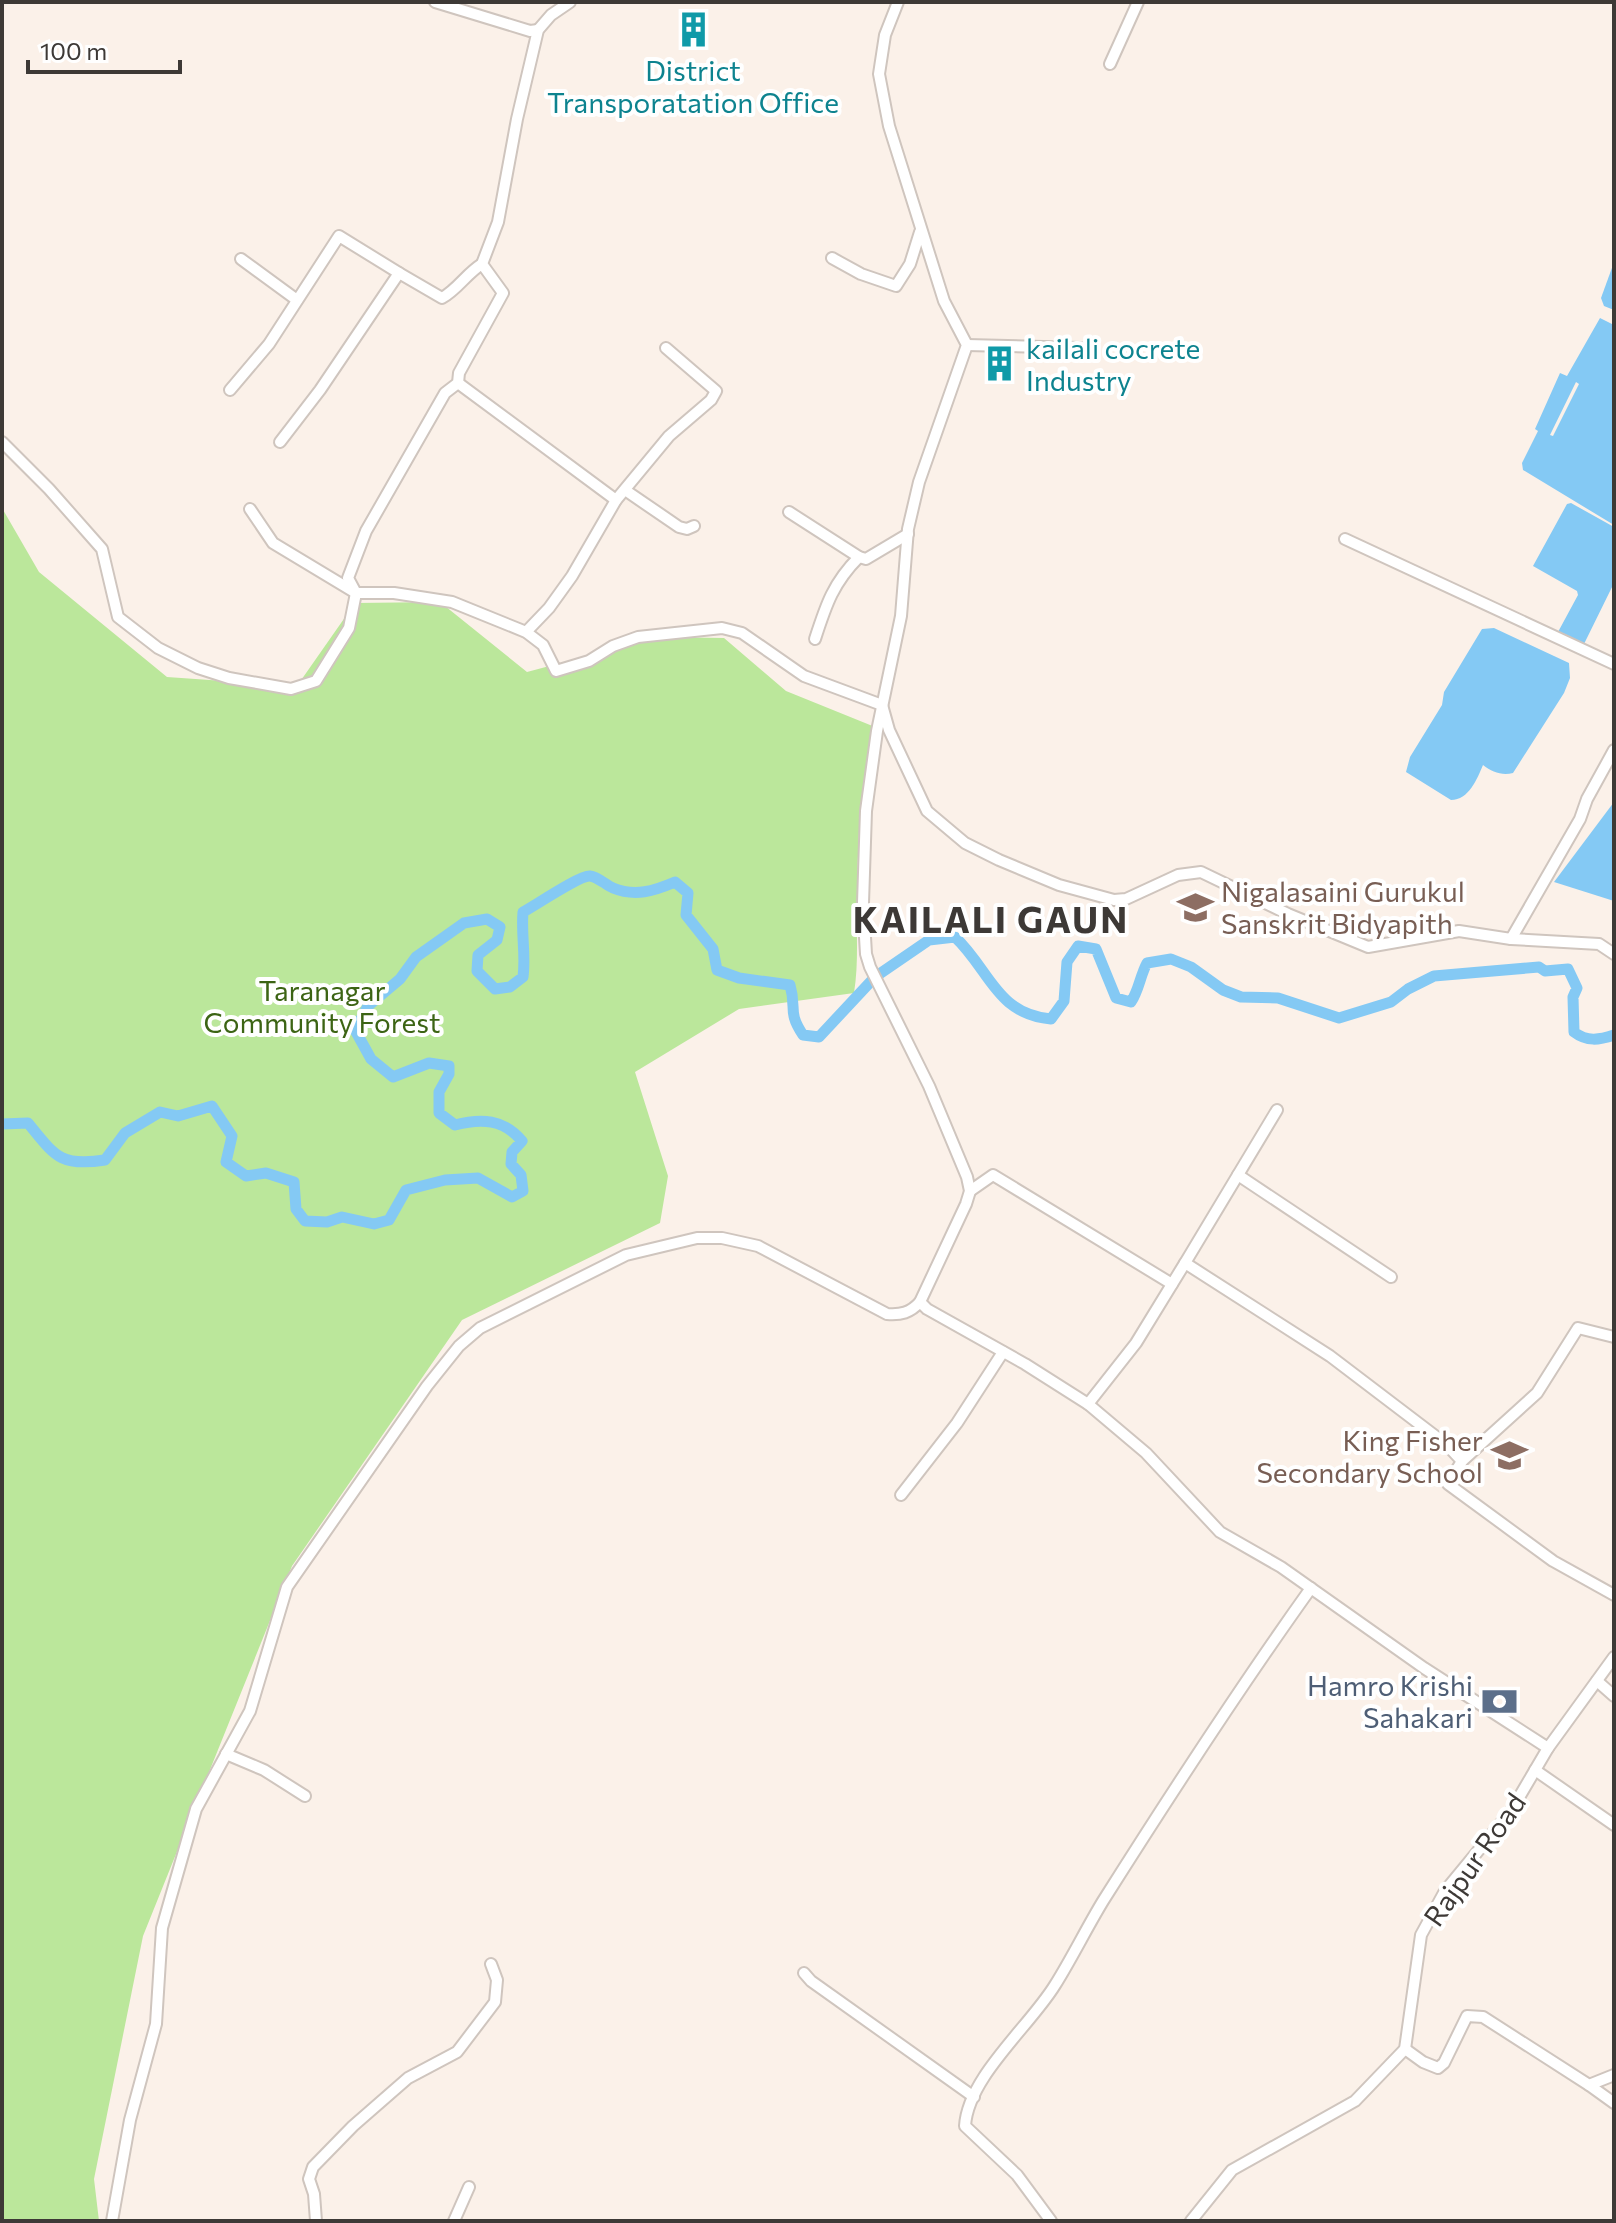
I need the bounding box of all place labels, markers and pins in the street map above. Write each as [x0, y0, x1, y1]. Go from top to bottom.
building icon: District Transporatation Office [674, 11, 712, 49]
place label: District Transporatation Office [547, 53, 839, 119]
place label: kailali cocrete Industry [1026, 331, 1200, 397]
building icon: kailali cocrete Industry [981, 345, 1019, 383]
place label: Nigalasaini Gurukul Sanskrit Bidyapith [1221, 874, 1465, 940]
school or university icon: Nigalasaini Gurukul Sanskrit Bidyapith [1176, 888, 1214, 926]
place label: King Fisher Secondary School [1256, 1423, 1483, 1489]
school or university icon: King Fisher Secondary School [1490, 1437, 1528, 1475]
place label: Hamro Krishi Sahakari [1307, 1668, 1473, 1734]
bank icon: Hamro Krishi Sahakari [1480, 1682, 1518, 1720]

